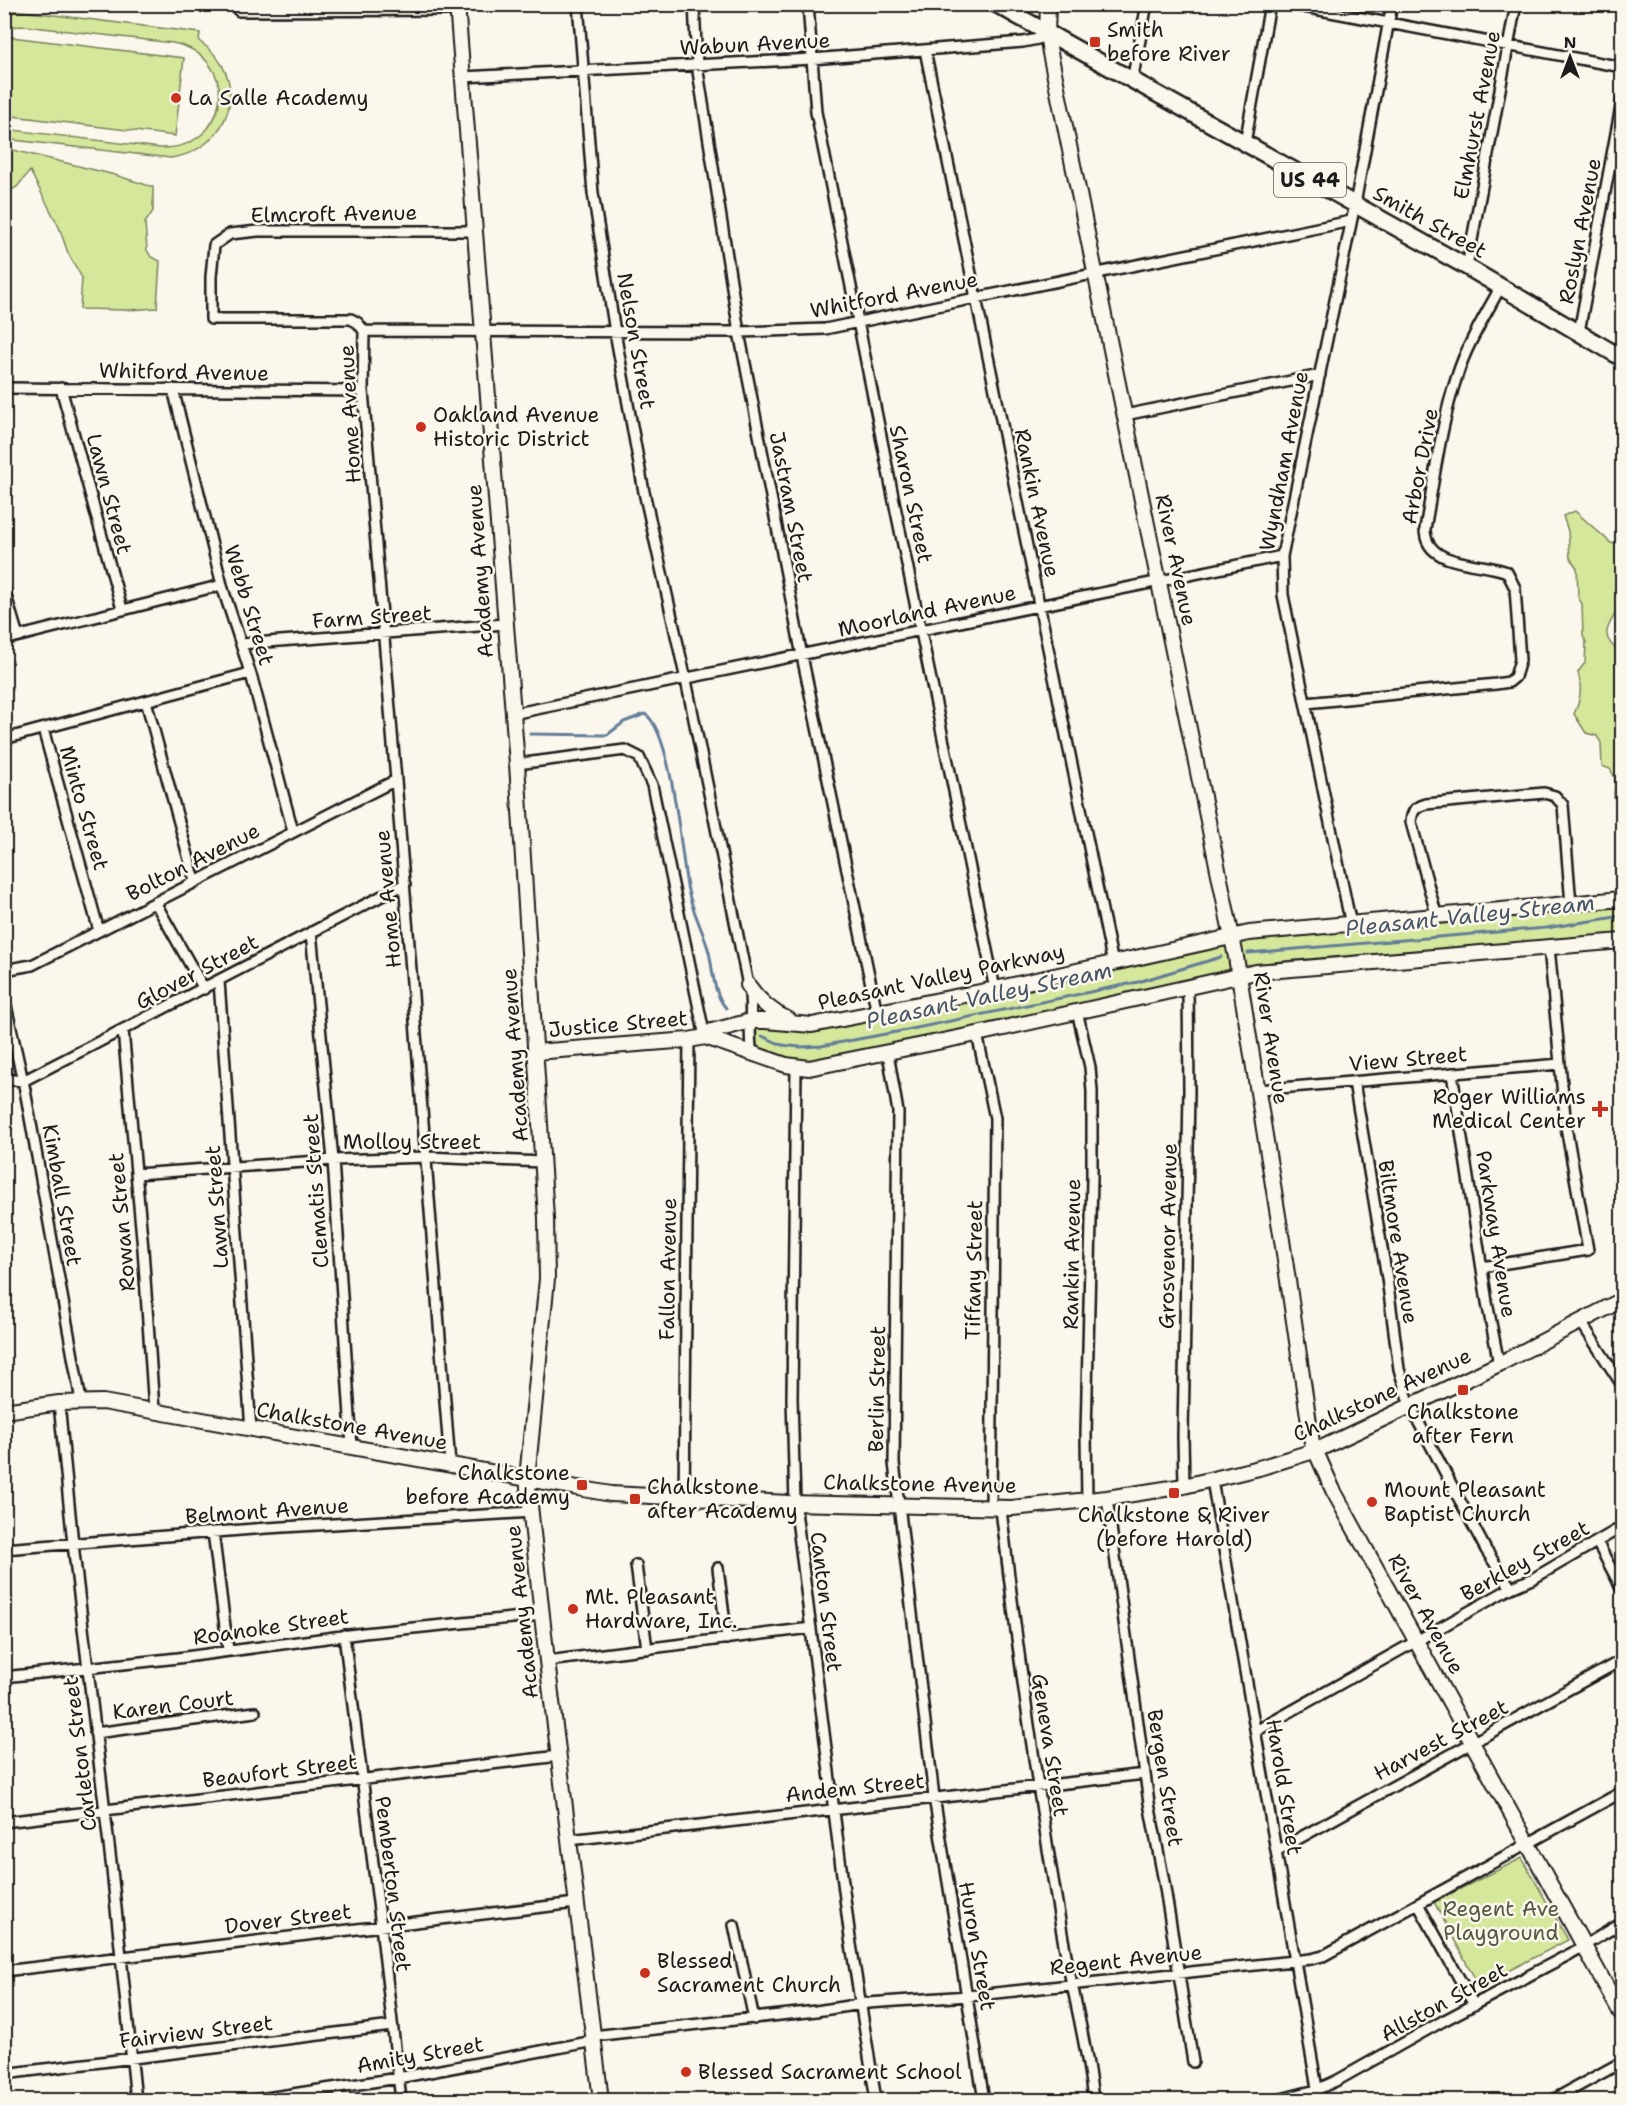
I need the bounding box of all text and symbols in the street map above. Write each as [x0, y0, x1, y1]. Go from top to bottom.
place label: Smith before River [1107, 16, 1231, 68]
street label: Wabun Avenue [679, 26, 831, 62]
north arrow [1540, 27, 1600, 87]
street label: Elmhurst Avenue [1447, 28, 1507, 202]
text: N [1564, 32, 1576, 53]
marker: Smith before River [1088, 35, 1102, 49]
place label: La Salle Academy [188, 84, 369, 112]
marker: La Salle Academy [169, 91, 183, 105]
street label: Roslyn Avenue [1552, 156, 1608, 306]
road number: US 44 [1274, 163, 1346, 197]
street label: Smith Street [1368, 179, 1492, 265]
street label: Elmcroft Avenue [250, 199, 418, 229]
street label: Whitford Avenue [808, 265, 980, 325]
street label: Nelson Street [610, 270, 662, 412]
street label: Home Avenue [332, 344, 368, 484]
street label: Whitford Avenue [99, 357, 269, 387]
street label: Wyndham Avenue [1253, 369, 1315, 553]
place label: Oakland Avenue Historic District [433, 401, 599, 453]
street label: Arbor Drive [1395, 406, 1445, 526]
marker: Oakland Avenue Historic District [414, 420, 428, 434]
street label: Sharon Street [883, 422, 939, 566]
street label: Rankin Avenue [1008, 426, 1066, 580]
street label: Jastram Street [763, 429, 819, 585]
street label: Lawn Street [79, 431, 139, 557]
street label: Academy Avenue [460, 483, 500, 659]
street label: River Avenue [1148, 492, 1204, 628]
street label: Webb Street [217, 541, 281, 669]
street label: Moorland Avenue [835, 578, 1019, 644]
street label: Farm Street [311, 599, 433, 635]
street label: Minto Street [53, 742, 115, 874]
street label: Bolton Avenue [121, 816, 265, 908]
street label: Home Avenue [368, 829, 408, 969]
water label: Pleasant Valley Stream [1344, 888, 1596, 943]
street label: Glover Street [131, 928, 263, 1016]
street label: Pleasant Valley Parkway [815, 937, 1067, 1017]
water label: Pleasant Valley Stream [864, 955, 1115, 1036]
street label: Academy Avenue [495, 967, 535, 1143]
street label: River Avenue [1247, 970, 1295, 1106]
street label: Justice Street [547, 1004, 689, 1044]
street label: View Street [1348, 1040, 1468, 1078]
place label: Roger Williams Medical Center [1432, 1083, 1586, 1135]
marker: Roger Williams Medical Center [1591, 1100, 1609, 1118]
street label: Clematis Street [297, 1113, 335, 1269]
street label: Kimball Street [36, 1122, 88, 1268]
street label: Molloy Street [343, 1128, 481, 1156]
street label: Grosvenor Avenue [1152, 1143, 1184, 1329]
street label: Lawn Street [199, 1144, 235, 1270]
street label: Parkway Avenue [1469, 1148, 1523, 1320]
street label: Rowan Street [102, 1151, 142, 1293]
street label: Biltmore Avenue [1371, 1158, 1425, 1326]
street label: Rankin Avenue [1057, 1178, 1087, 1330]
street label: Fallon Avenue [653, 1197, 683, 1341]
street label: Tiffany Street [959, 1200, 989, 1340]
street label: Berlin Street [862, 1325, 892, 1453]
street label: Chalkstone Avenue [1288, 1341, 1476, 1449]
marker: Chalkstone after Fern [1456, 1383, 1470, 1397]
street label: Chalkstone Avenue [254, 1395, 450, 1457]
place label: Chalkstone after Fern [1407, 1398, 1519, 1450]
place label: Chalkstone before Academy [406, 1459, 570, 1511]
street label: Chalkstone Avenue [823, 1468, 1017, 1500]
place label: Chalkstone after Academy [647, 1473, 798, 1525]
place label: Mount Pleasant Baptist Church [1384, 1476, 1546, 1528]
marker: Chalkstone before Academy [575, 1478, 589, 1492]
marker: Chalkstone & River (before Harold) [1167, 1486, 1181, 1500]
street label: Belmont Avenue [184, 1491, 350, 1531]
marker: Chalkstone after Academy [628, 1492, 642, 1506]
marker: Mount Pleasant Baptist Church [1365, 1495, 1379, 1509]
place label: Chalkstone & River (before Harold) [1078, 1501, 1270, 1553]
street label: Berkley Street [1456, 1514, 1594, 1608]
street label: Academy Avenue [499, 1524, 545, 1700]
street label: Canton Street [803, 1530, 849, 1674]
street label: River Avenue [1381, 1549, 1471, 1679]
place label: Mt. Pleasant Hardware, Inc. [585, 1583, 737, 1635]
street label: Roanoke Street [191, 1602, 351, 1652]
marker: Mt. Pleasant Hardware, Inc. [566, 1602, 580, 1616]
street label: Geneva Street [1025, 1671, 1075, 1819]
street label: Carleton Street [57, 1675, 103, 1833]
street label: Karen Court [111, 1684, 235, 1726]
street label: Harvest Street [1369, 1693, 1513, 1787]
street label: Bergen Street [1140, 1707, 1190, 1849]
street label: Harold Street [1259, 1717, 1309, 1857]
street label: Beaufort Street [201, 1748, 359, 1794]
street label: Andem Street [784, 1767, 926, 1809]
street label: Pemberton Street [368, 1794, 418, 1974]
street label: Huron Street [952, 1879, 1002, 2013]
park label: Regent Ave Playground [1443, 1895, 1559, 1947]
street label: Dover Street [223, 1897, 353, 1941]
street label: Regent Avenue [1048, 1938, 1204, 1982]
place label: Blessed Sacrament Church [657, 1947, 841, 1999]
street label: Allston Street [1376, 1956, 1512, 2048]
marker: Blessed Sacrament Church [638, 1966, 652, 1980]
street label: Fairview Street [118, 2009, 274, 2055]
street label: Amity Street [354, 2030, 486, 2080]
place label: Blessed Sacrament School [698, 2058, 962, 2086]
marker: Blessed Sacrament School [679, 2065, 693, 2079]

